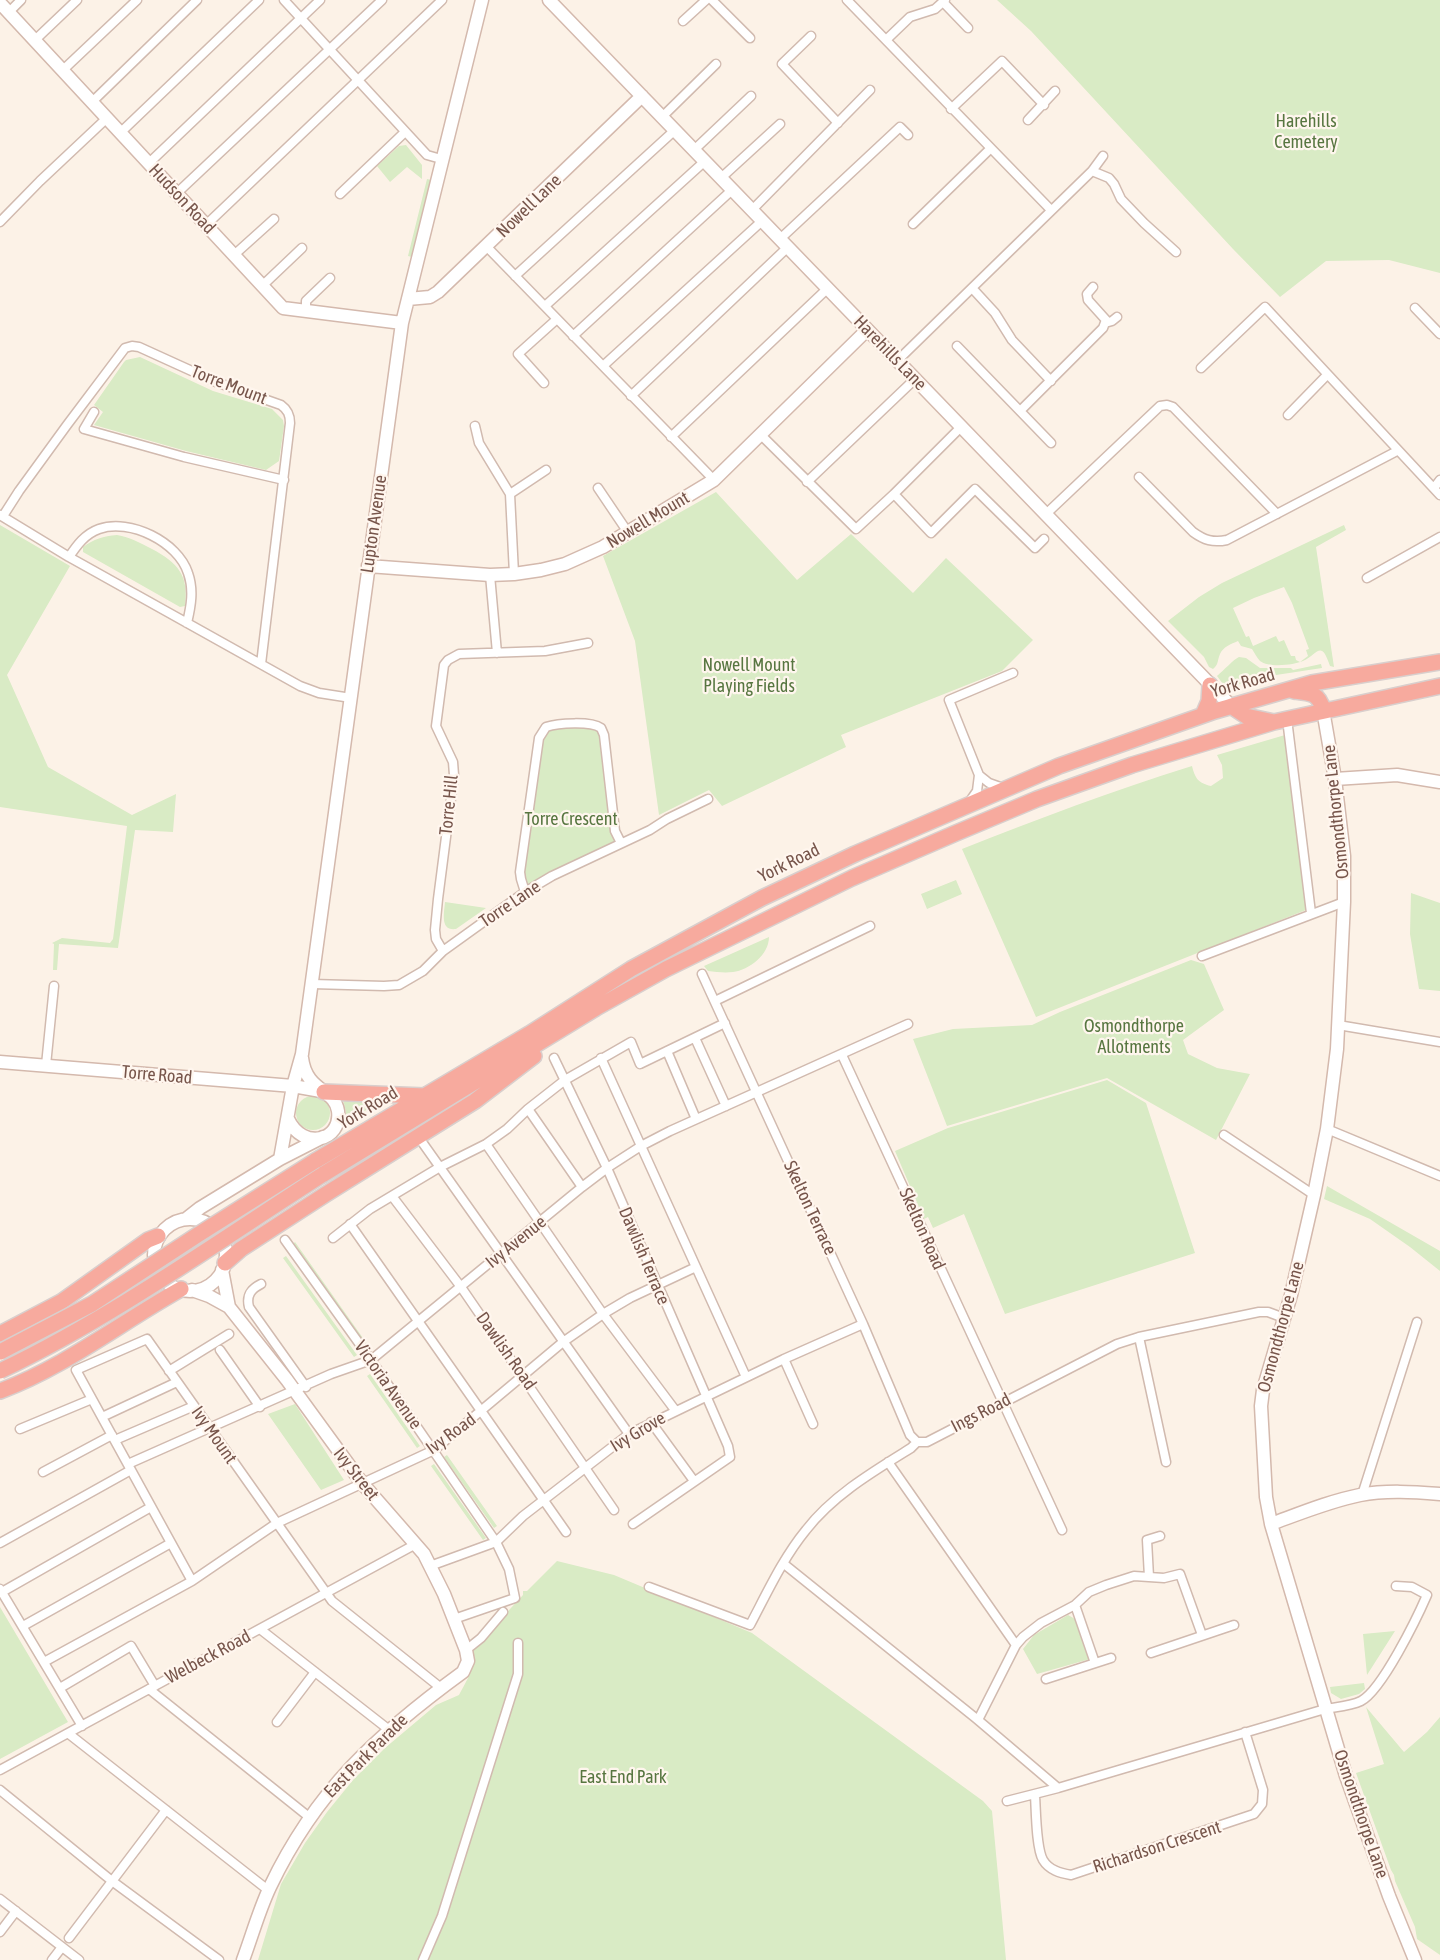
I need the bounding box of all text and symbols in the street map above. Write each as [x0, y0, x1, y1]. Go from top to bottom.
park label: Harehills Cemetery [1274, 110, 1338, 152]
street label: Hudson Road [144, 159, 220, 239]
street label: Nowell Lane [492, 170, 566, 242]
street label: Harehills Lane [849, 311, 931, 395]
street label: Torre Mount [188, 361, 270, 409]
street label: Lupton Avenue [356, 474, 392, 574]
street label: Nowell Mount [603, 487, 693, 553]
park label: Nowell Mount Playing Fields [703, 654, 795, 696]
street label: York Road [1209, 664, 1277, 702]
street label: Osmondthorpe Lane [1318, 744, 1354, 880]
street label: Torre Hill [435, 774, 463, 836]
park label: Torre Crescent [524, 808, 618, 830]
street label: York Road [755, 839, 823, 887]
street label: Torre Lane [475, 876, 545, 932]
park label: Osmondthorpe Allotments [1084, 1015, 1184, 1058]
street label: Torre Road [121, 1061, 193, 1089]
street label: York Road [334, 1082, 402, 1134]
street label: Skelton Terrace [779, 1158, 841, 1258]
street label: Skelton Road [894, 1185, 950, 1273]
street label: Dawlish Terrace [614, 1204, 674, 1308]
street label: Ivy Avenue [481, 1211, 551, 1273]
street label: Osmondthorpe Lane [1253, 1259, 1309, 1395]
street label: Dawlish Road [471, 1308, 541, 1394]
street label: Victoria Avenue [350, 1337, 426, 1433]
street label: Ings Road [947, 1389, 1015, 1437]
street label: Ivy Mount [187, 1402, 241, 1468]
street label: Ivy Grove [607, 1407, 669, 1457]
street label: Ivy Road [422, 1409, 480, 1459]
street label: Ivy Street [329, 1443, 383, 1505]
street label: Welbeck Road [162, 1626, 254, 1688]
street label: East Park Parade [320, 1710, 412, 1802]
street label: Osmondthorpe Lane [1329, 1747, 1393, 1881]
park label: East End Park [579, 1766, 667, 1788]
street label: Richardson Crescent [1090, 1816, 1224, 1878]

